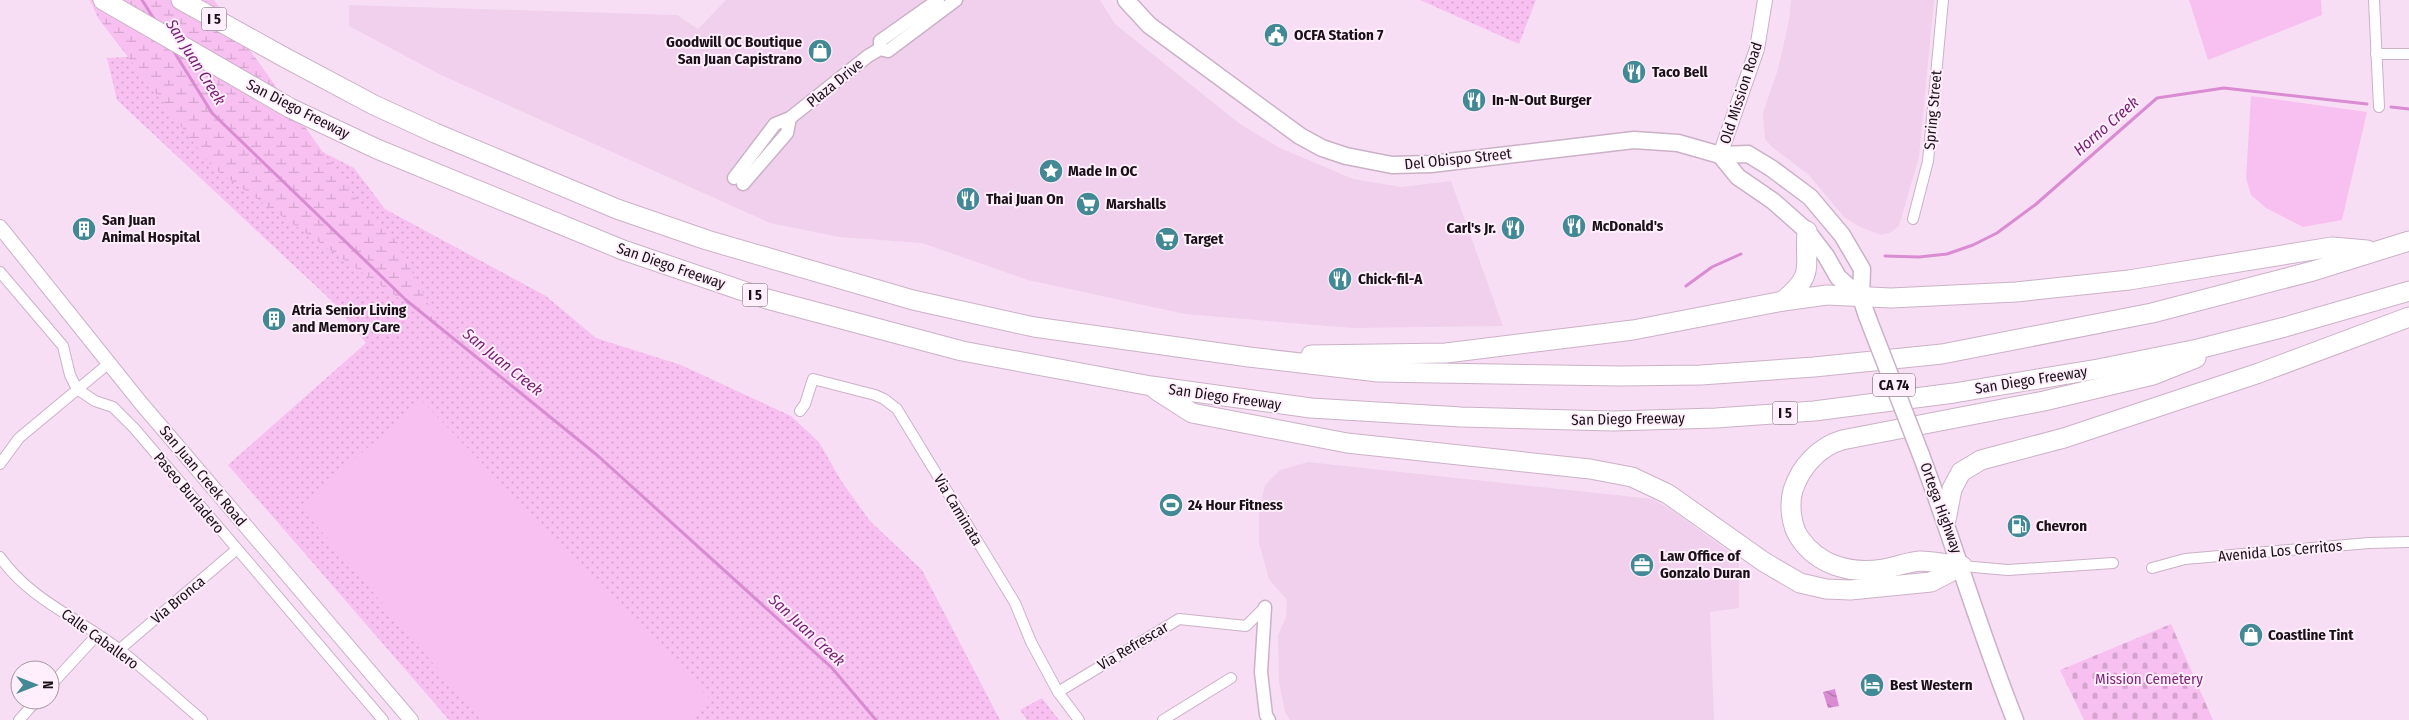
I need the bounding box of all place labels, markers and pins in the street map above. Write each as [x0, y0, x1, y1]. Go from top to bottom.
public building icon: OCFA Station 7 [1263, 22, 1289, 48]
place label: OCFA Station 7 [1294, 26, 1384, 44]
place label: Goodwill OC Boutique San Juan Capistrano [666, 33, 802, 68]
shop icon: Goodwill OC Boutique San Juan Capistrano [807, 38, 833, 64]
restaurant icon: Taco Bell [1621, 59, 1647, 85]
place label: Taco Bell [1652, 63, 1709, 81]
restaurant icon: In-N-Out Burger [1461, 87, 1487, 113]
place label: In-N-Out Burger [1492, 91, 1592, 109]
place icon: Made In OC [1038, 158, 1064, 184]
place label: Made In OC [1068, 162, 1138, 180]
restaurant icon: Thai Juan On [955, 186, 981, 212]
place label: Thai Juan On [986, 190, 1064, 208]
supermarket icon: Marshalls [1075, 191, 1101, 217]
place label: Marshalls [1106, 195, 1167, 213]
place label: San Juan Animal Hospital [101, 211, 201, 246]
restaurant icon: McDonald's [1561, 213, 1587, 239]
restaurant icon: Carl's Jr. [1500, 215, 1526, 241]
building icon: San Juan Animal Hospital [71, 216, 97, 242]
place label: McDonald's [1592, 217, 1664, 235]
place label: Carl's Jr. [1446, 219, 1497, 237]
supermarket icon: Target [1154, 226, 1180, 252]
place label: Target [1184, 230, 1224, 248]
restaurant icon: Chick-fil-A [1327, 266, 1353, 292]
place label: Chick-fil-A [1358, 270, 1423, 288]
place label: Atria Senior Living and Memory Care [291, 301, 407, 336]
building icon: Atria Senior Living and Memory Care [261, 306, 287, 332]
sports icon: 24 Hour Fitness [1158, 492, 1184, 518]
place label: 24 Hour Fitness [1187, 496, 1283, 514]
fuel station icon: Chevron [2006, 513, 2032, 539]
place label: Chevron [2036, 517, 2087, 535]
place label: Law Office of Gonzalo Duran [1660, 547, 1751, 582]
office icon: Law Office of Gonzalo Duran [1629, 552, 1655, 578]
shop icon: Coastline Tint [2238, 622, 2264, 648]
place label: Coastline Tint [2268, 626, 2354, 644]
hotel icon: Best Western [1859, 672, 1885, 698]
place label: Best Western [1890, 676, 1973, 694]

